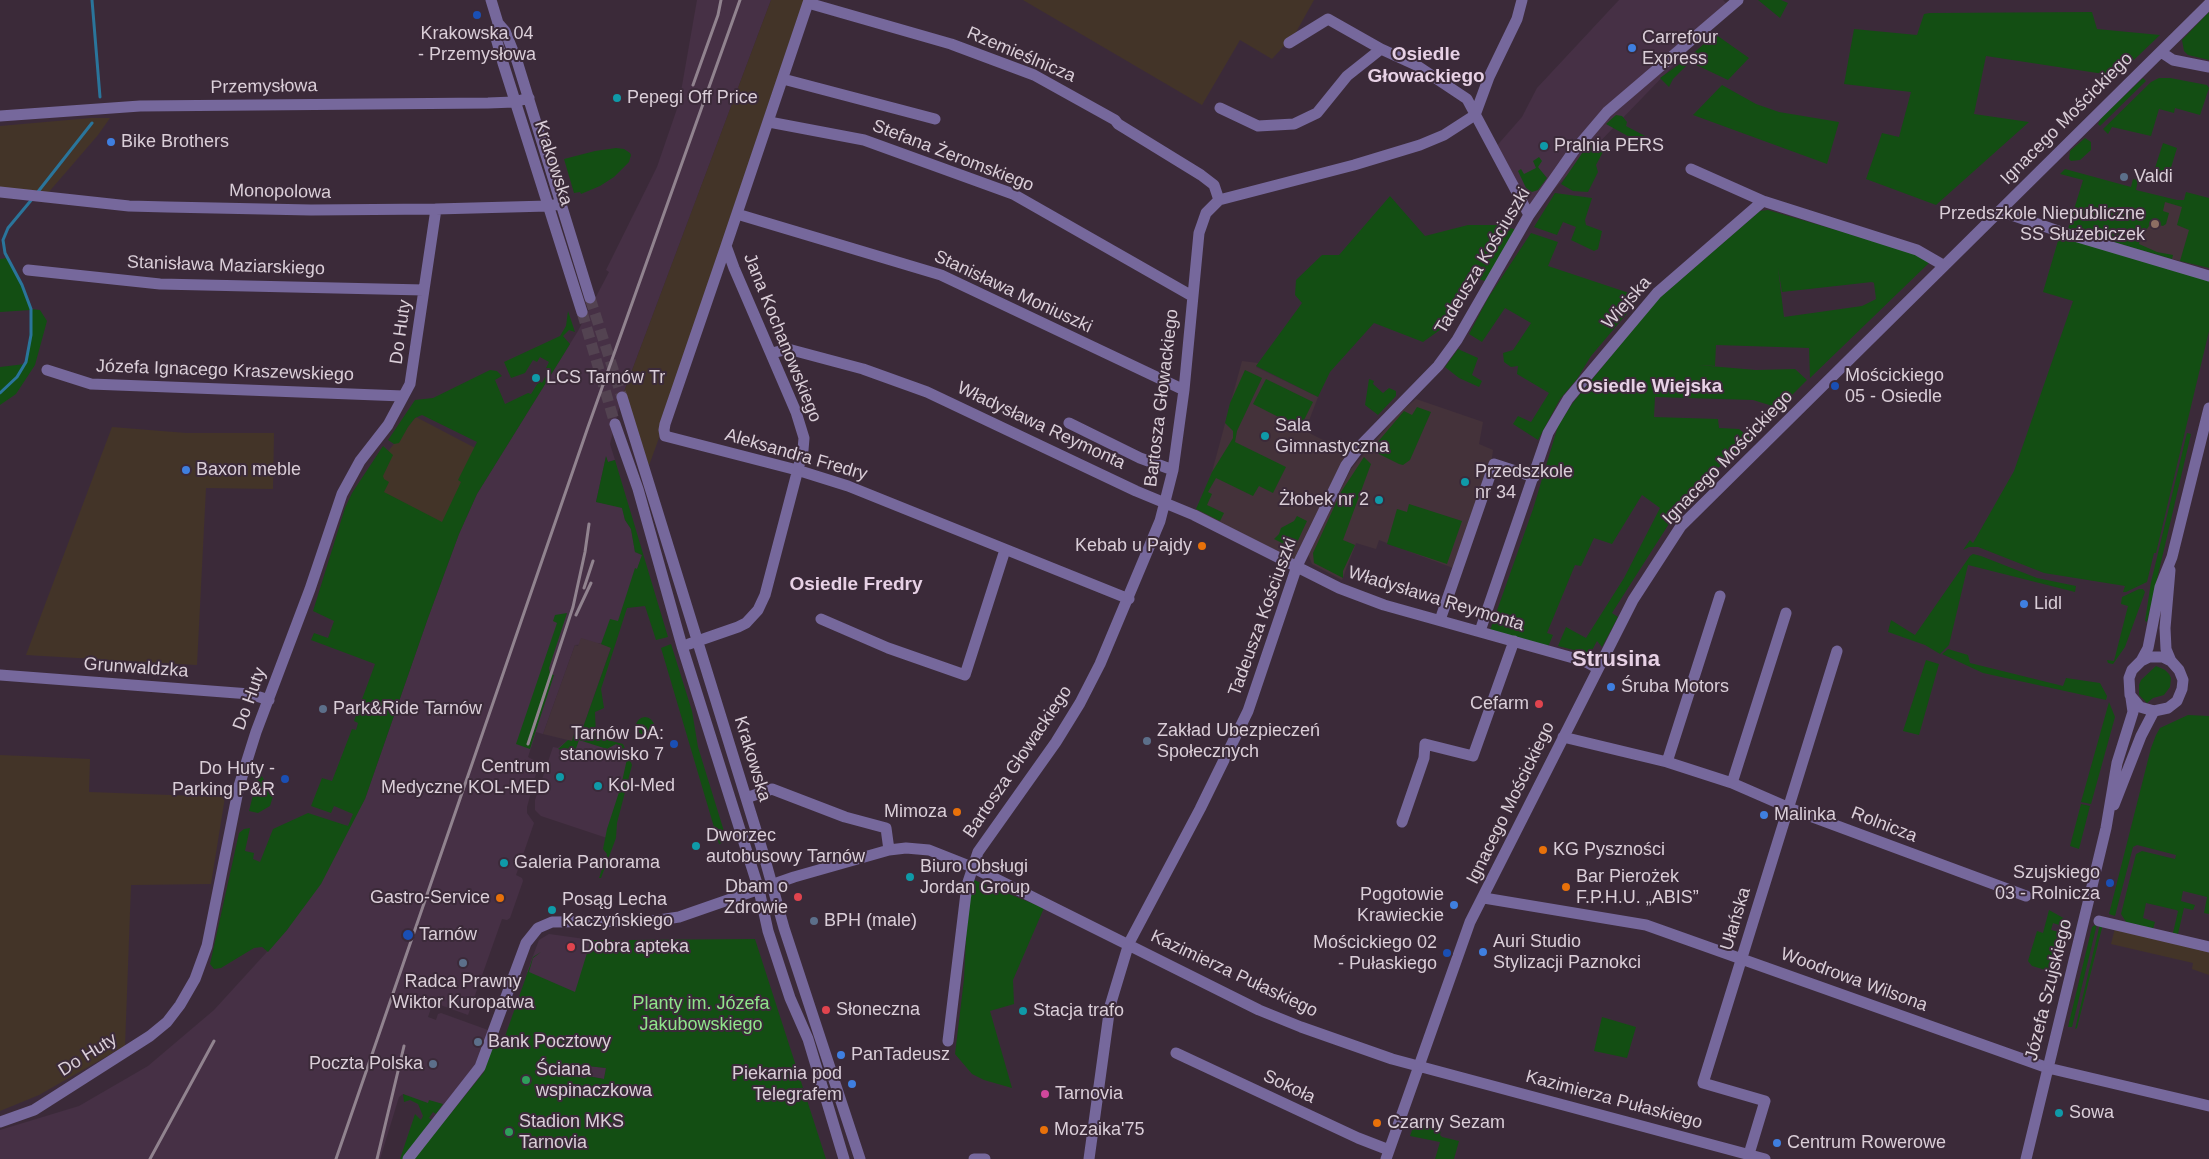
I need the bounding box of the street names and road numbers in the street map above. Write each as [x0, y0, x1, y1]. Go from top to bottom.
street label: Rzemieślnicza [963, 22, 1079, 88]
street label: Ignacego Mościckiego [1996, 48, 2138, 190]
street label: Przemysłowa [210, 75, 318, 99]
street label: Stefana Żeromskiego [869, 115, 1037, 197]
street label: Krakowska [529, 118, 577, 208]
street label: Monopolowa [229, 180, 331, 204]
street label: Tadeusza Kościuszki [1431, 184, 1535, 338]
street label: Stanisława Moniuszki [930, 246, 1096, 338]
street label: Jana Kochanowskiego [738, 250, 826, 426]
street label: Stanisława Maziarskiego [127, 252, 325, 280]
street label: Wiejska [1598, 272, 1656, 334]
street label: Do Huty [386, 298, 416, 366]
street label: Bartosza Głowackiego [1140, 308, 1184, 488]
street label: Józefa Ignacego Kraszewskiego [96, 356, 354, 386]
street label: Władysława Reymonta [953, 378, 1129, 474]
street label: Ignacego Mościckiego [1658, 386, 1798, 530]
street label: Aleksandra Fredry [722, 424, 870, 486]
street label: Tadeusza Kościuszki [1224, 535, 1302, 699]
street label: Władysława Reymonta [1345, 562, 1527, 636]
street label: Grunwaldzka [83, 654, 189, 682]
street label: Do Huty [229, 665, 271, 733]
street label: Bartosza Głowackiego [959, 682, 1077, 842]
street label: Krakowska [729, 714, 775, 804]
street label: Ignacego Mościckiego [1462, 718, 1560, 888]
street label: Rolnicza [1848, 803, 1920, 847]
street label: Ułańska [1716, 885, 1756, 953]
street label: Józefa Szujskiego [2021, 917, 2077, 1063]
street label: Kazimierza Pułaskiego [1147, 926, 1321, 1022]
street label: Woodrowa Wilsona [1778, 943, 1930, 1017]
street label: Do Huty [55, 1029, 121, 1081]
street label: Sokoła [1259, 1066, 1319, 1108]
street label: Kazimierza Pułaskiego [1523, 1066, 1705, 1134]

